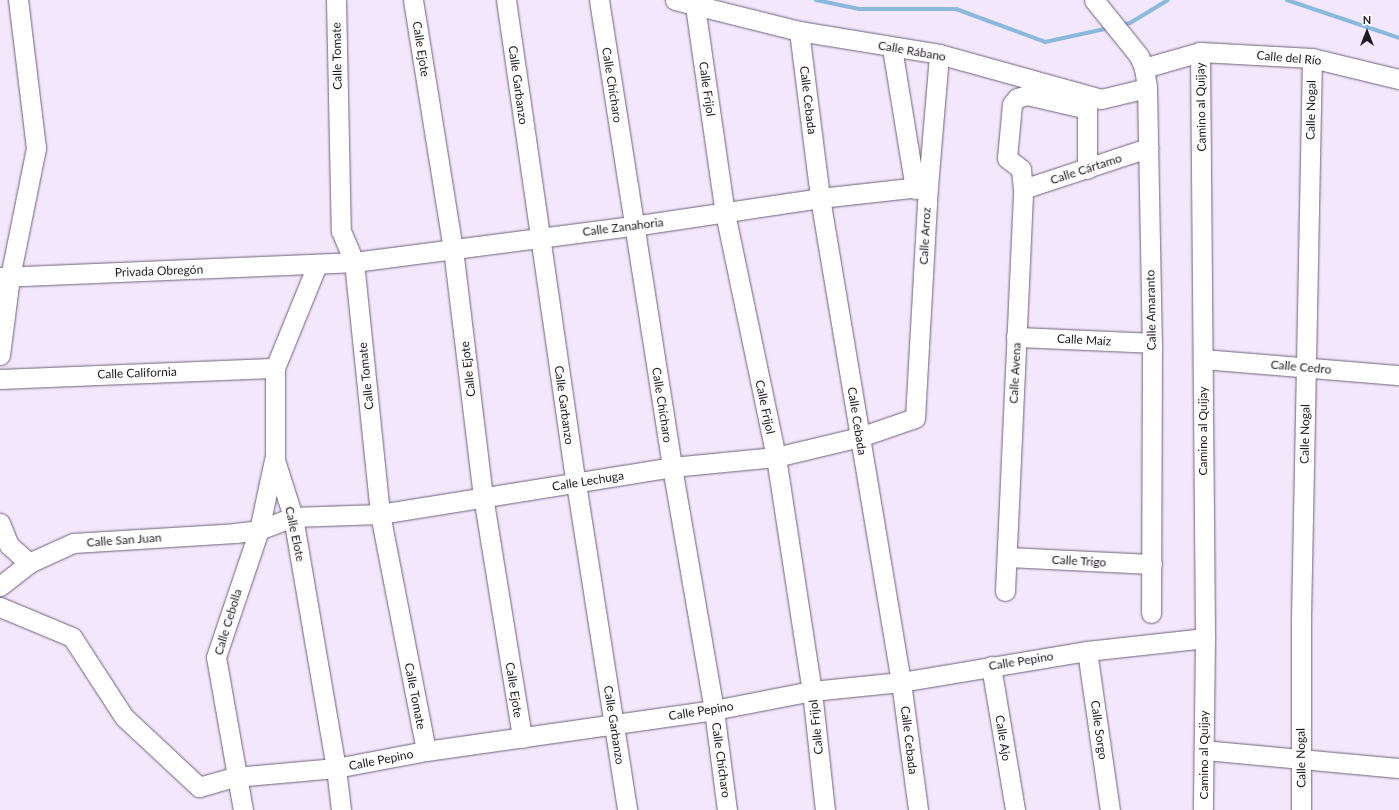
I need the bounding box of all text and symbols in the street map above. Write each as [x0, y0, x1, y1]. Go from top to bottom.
north arrow [1347, 12, 1387, 52]
text: N [1363, 13, 1371, 26]
street label: Calle Ejote [409, 20, 433, 78]
street label: Calle Tomate [329, 22, 345, 90]
street label: Calle Rábano [877, 38, 947, 64]
street label: Calle Garbanzo [505, 45, 531, 125]
street label: Calle Chícharo [599, 46, 625, 124]
street label: Calle del Río [1256, 48, 1322, 68]
street label: Calle Frijol [696, 61, 718, 117]
street label: Camino al Quijay [1193, 62, 1209, 152]
street label: Calle Cebada [797, 65, 819, 135]
street label: Calle Nogal [1303, 80, 1319, 140]
street label: Calle Cártamo [1048, 151, 1124, 187]
street label: Calle Arroz [916, 207, 934, 265]
street label: Calle Zanahoria [582, 215, 664, 239]
street label: Privada Obregón [115, 262, 203, 280]
street label: Calle Amaranto [1143, 269, 1159, 351]
street label: Calle Maíz [1057, 331, 1111, 349]
street label: Calle Ejote [457, 340, 479, 398]
street label: Calle Tomate [355, 342, 377, 410]
street label: Calle Avena [1006, 342, 1024, 404]
street label: Calle Cedro [1270, 357, 1332, 377]
street label: Calle California [97, 364, 177, 382]
street label: Calle Garbanzo [551, 365, 577, 445]
street label: Calle Chícharo [649, 366, 675, 444]
street label: Calle Frijol [752, 379, 778, 435]
street label: Calle Cebada [845, 386, 869, 456]
street label: Camino al Quijay [1196, 386, 1210, 476]
street label: Calle Nogal [1297, 404, 1313, 464]
street label: Calle Lechuga [551, 468, 625, 494]
street label: Calle Elote [282, 505, 308, 563]
street label: Calle San Juan [86, 530, 162, 550]
street label: Calle Trigo [1051, 552, 1107, 570]
street label: Calle Cebolla [211, 587, 245, 657]
street label: Calle Pepino [988, 649, 1054, 673]
street label: Calle Tomate [401, 661, 429, 731]
street label: Calle Ejote [502, 661, 526, 719]
street label: Calle Garbanzo [601, 685, 627, 765]
street label: Calle Pepino [668, 699, 734, 723]
street label: Calle Frijol [806, 699, 826, 755]
street label: Calle Sorgo [1088, 700, 1110, 760]
street label: Calle Cebada [898, 705, 920, 775]
street label: Camino al Quijay [1197, 710, 1211, 800]
street label: Calle Ajo [992, 714, 1014, 762]
street label: Calle Chícharo [709, 721, 733, 799]
street label: Calle Nogal [1293, 728, 1309, 788]
street label: Calle Pepino [348, 747, 414, 773]

